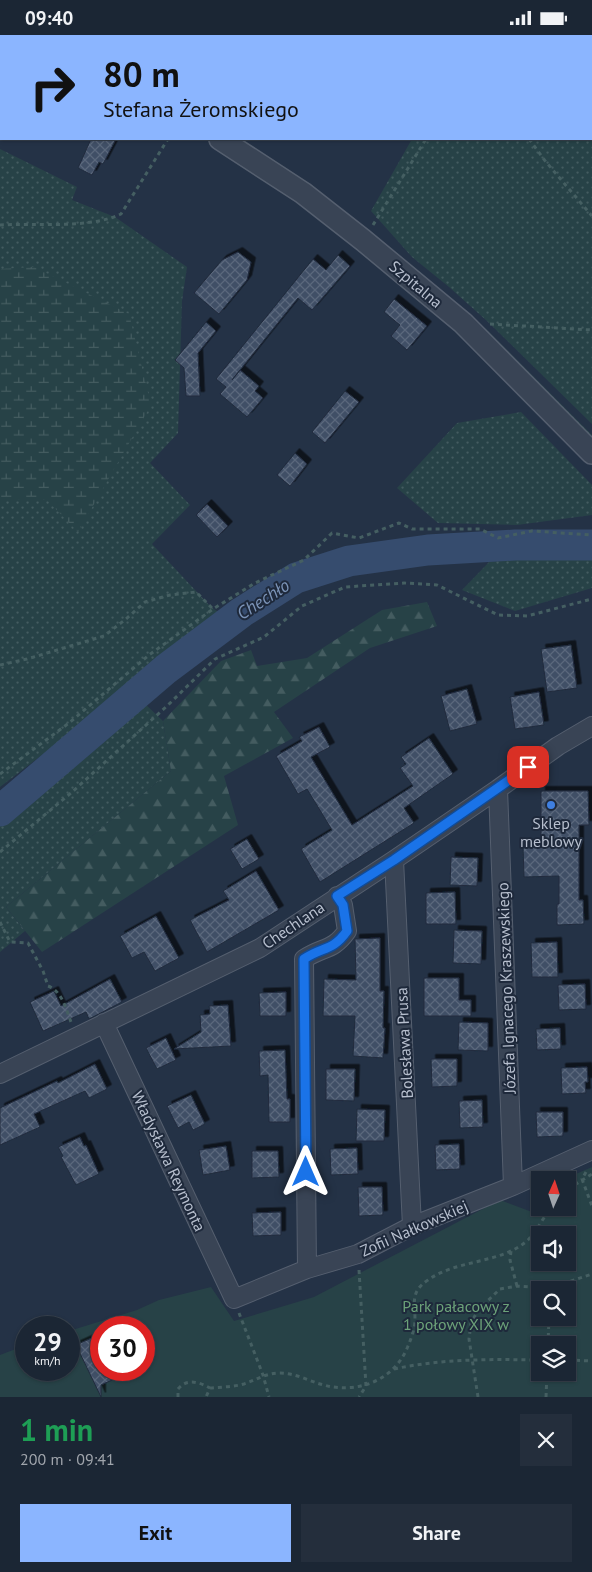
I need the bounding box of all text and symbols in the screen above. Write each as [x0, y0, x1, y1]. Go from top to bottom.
text: 09:40 [25, 6, 73, 30]
text: 80 m [103, 51, 180, 97]
icon: right [20, 55, 85, 120]
text: Stefana Żeromskiego [103, 95, 299, 123]
street label: Szpitalna [385, 256, 447, 312]
water label: Chechło [232, 573, 294, 625]
pin [507, 746, 549, 788]
icon: arrive [514, 753, 542, 781]
marker: Sklep meblowy [545, 799, 557, 811]
place label: Sklep meblowy [520, 813, 583, 851]
street label: Józefa Ignacego Kraszewskiego [492, 882, 520, 1095]
street label: Chechlana [258, 897, 328, 953]
street label: Bolesława Prusa [391, 987, 417, 1099]
street label: Władysława Reymonta [128, 1087, 210, 1235]
position arrow [279, 1145, 331, 1197]
north arrow [531, 1171, 576, 1216]
map controls [531, 1171, 576, 1381]
street label: Zofii Nałkowskiej [357, 1195, 471, 1261]
button: sound [531, 1226, 576, 1271]
button: search [531, 1281, 576, 1326]
park label: Park pałacowy z 1 połowy XIX w [402, 1296, 510, 1334]
speed limit sign: 30 [90, 1316, 155, 1381]
text: 29 [33, 1326, 62, 1358]
button: layers [531, 1336, 576, 1381]
text: km/h [34, 1353, 61, 1368]
text: 1 min [20, 1410, 93, 1449]
button: close [520, 1414, 572, 1466]
text: 200 m · 09:41 [20, 1449, 115, 1469]
button: Exit [20, 1504, 291, 1562]
button: Share [301, 1504, 572, 1562]

